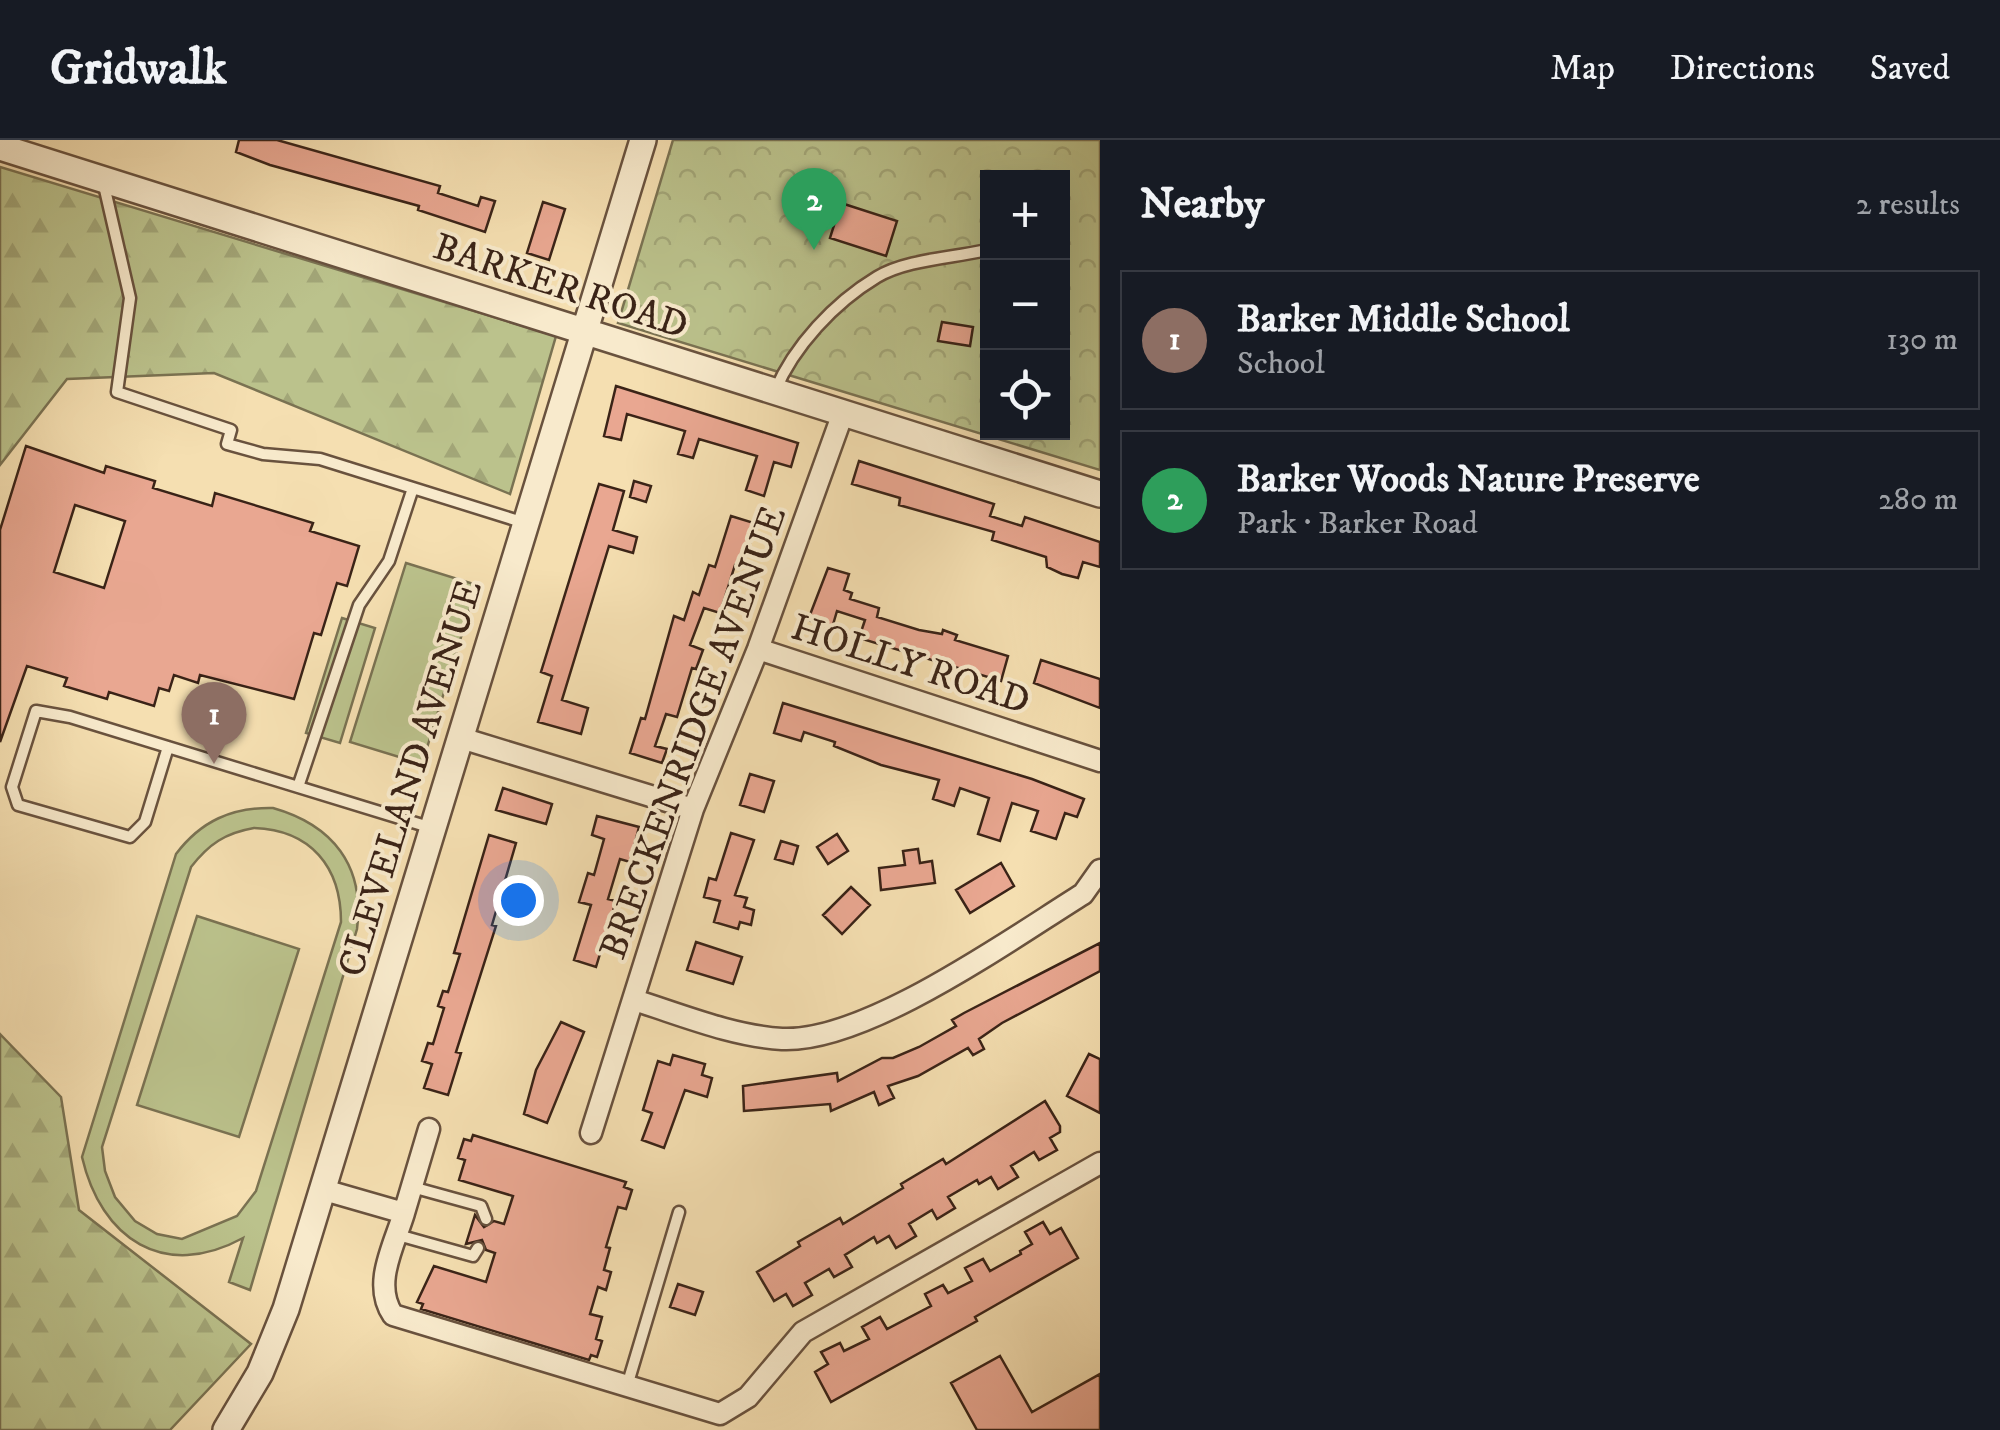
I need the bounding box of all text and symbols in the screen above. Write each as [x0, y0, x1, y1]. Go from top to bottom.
text: Gridwalk [50, 39, 227, 99]
text: Map [1550, 47, 1615, 91]
text: Directions [1670, 47, 1815, 91]
text: Saved [1870, 47, 1950, 91]
pin: 2 [782, 168, 846, 250]
map controls [980, 170, 1070, 440]
button: + [980, 170, 1070, 260]
text: Nearby [1140, 179, 1264, 231]
text: 2 results [1856, 185, 1960, 225]
street label: BARKER ROAD [427, 223, 694, 351]
button: − [980, 260, 1070, 350]
text: Barker Middle School [1237, 296, 1570, 344]
text: 1 [1169, 320, 1180, 360]
text: 130 m [1886, 320, 1958, 360]
text: School [1237, 344, 1325, 384]
button: locate [980, 350, 1070, 440]
text: Barker Woods Nature Preserve [1237, 456, 1700, 504]
text: 2 [1167, 480, 1182, 520]
text: 280 m [1878, 480, 1958, 520]
street label: BRECKENRIDGE AVENUE [589, 500, 798, 966]
text: Park · Barker Road [1237, 504, 1478, 544]
street label: CLEVELAND AVENUE [328, 575, 494, 983]
street label: HOLLY ROAD [785, 604, 1036, 726]
pin: 1 [182, 682, 246, 764]
your location [493, 875, 544, 926]

